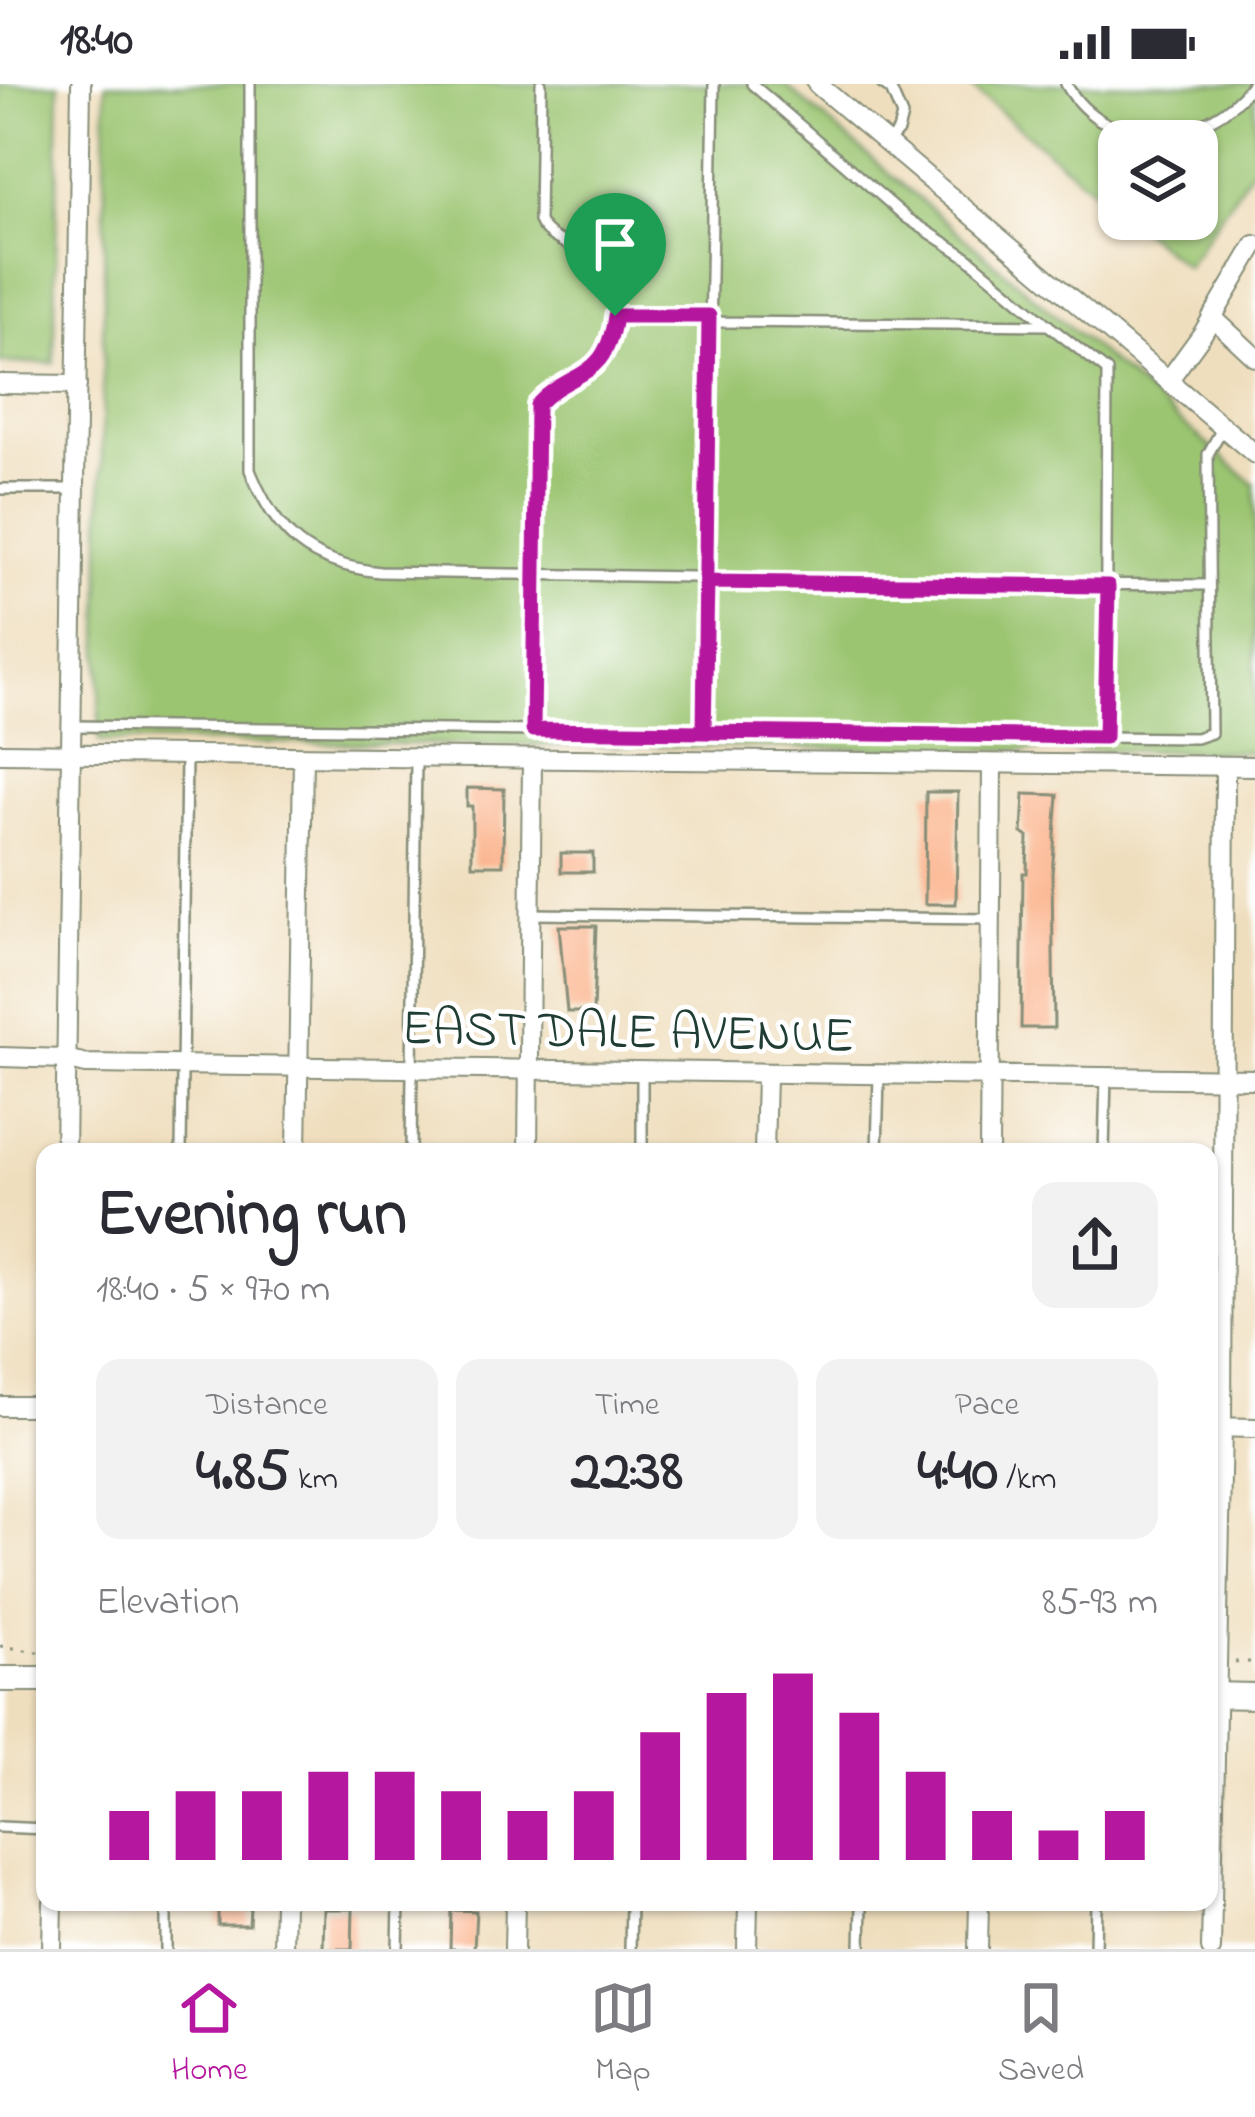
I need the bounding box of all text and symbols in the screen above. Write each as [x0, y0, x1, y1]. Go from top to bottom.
text: 18:40 [60, 9, 133, 75]
map controls [1098, 120, 1218, 240]
button: layers [1098, 120, 1218, 240]
pin [564, 193, 666, 316]
icon: arrive [582, 211, 648, 277]
street label: EAST DALE AVENUE [401, 993, 855, 1076]
text: Evening run [96, 1169, 407, 1265]
button: share [1032, 1182, 1158, 1308]
text: 18:40 · 5 × 970 m [96, 1262, 330, 1319]
text: Distance [206, 1382, 328, 1430]
text: Time [594, 1382, 660, 1430]
text: Pace [955, 1382, 1019, 1430]
text: 4.85 [196, 1430, 290, 1517]
text: 22:38 [571, 1430, 683, 1517]
text: 4:40 [917, 1430, 998, 1517]
text: km [290, 1456, 338, 1504]
text: /km [998, 1456, 1057, 1504]
text: Elevation [96, 1575, 239, 1632]
text: 85–93 m [1042, 1575, 1158, 1632]
tab: Home [171, 1975, 248, 2095]
tab: Map [590, 1975, 656, 2095]
tab: Saved [998, 1975, 1084, 2095]

